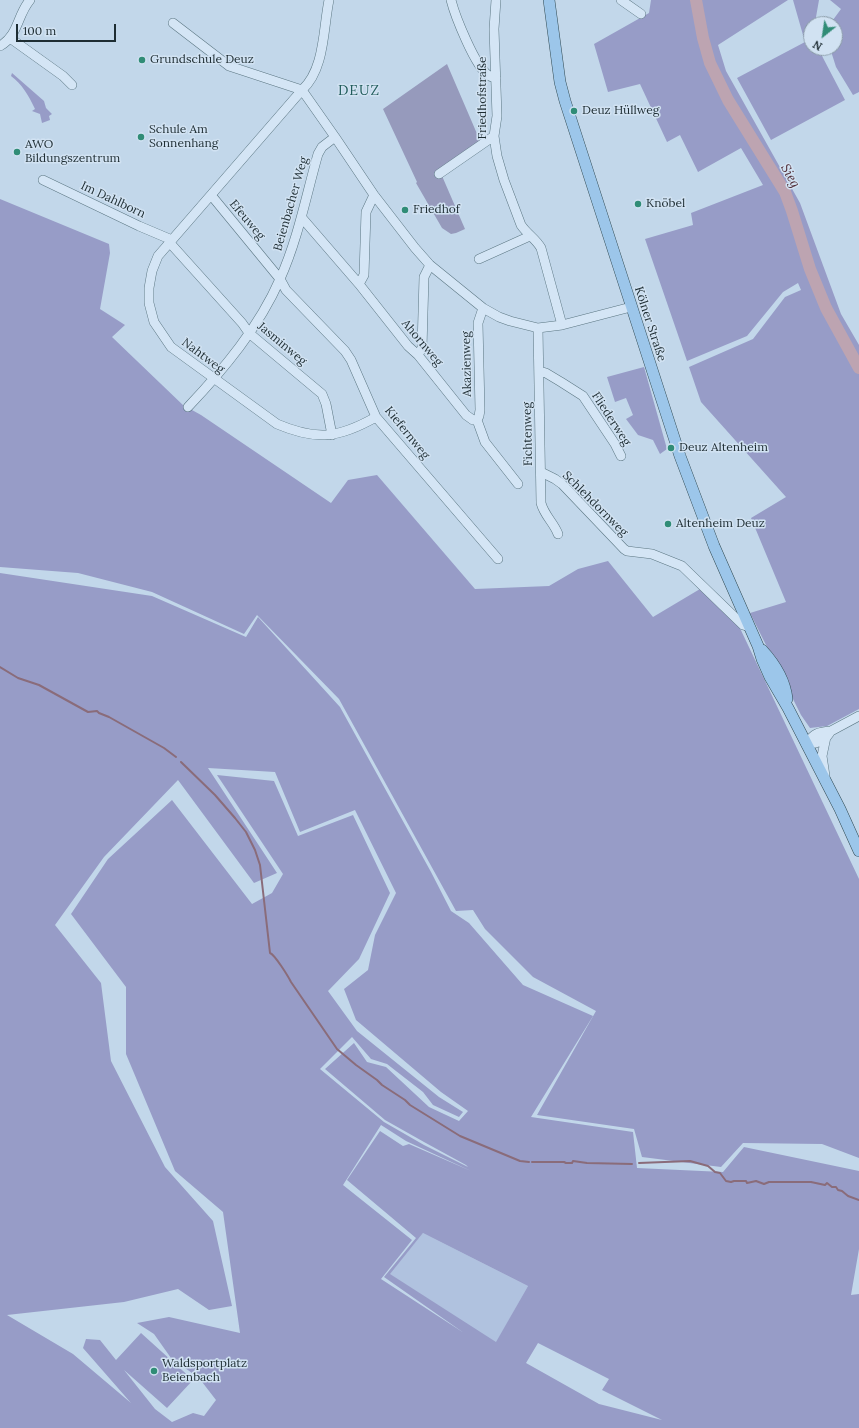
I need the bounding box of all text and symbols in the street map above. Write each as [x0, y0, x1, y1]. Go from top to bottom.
scale bar [18, 16, 118, 42]
north arrow [803, 16, 843, 56]
text: 100 m [23, 23, 56, 38]
text: N [810, 37, 825, 54]
place label: Grundschule Deuz [150, 53, 254, 67]
marker: Grundschule Deuz [137, 55, 147, 65]
street label: Friedhofstraße [476, 56, 490, 140]
district label: DEUZ [338, 83, 380, 99]
place label: Deuz Hüllweg [582, 104, 659, 118]
marker: Deuz Hüllweg [569, 106, 579, 116]
place label: Schule Am Sonnenhang [149, 123, 218, 151]
marker: Schule Am Sonnenhang [136, 132, 146, 142]
place label: AWO Bildungszentrum [25, 138, 120, 166]
marker: AWO Bildungszentrum [12, 147, 22, 157]
street label: Beienbacher Weg [271, 155, 311, 253]
water label: Sieg [777, 162, 803, 190]
street label: Im Dahlborn [78, 179, 148, 221]
street label: Efeuweg [226, 197, 268, 243]
place label: Knöbel [646, 197, 685, 211]
marker: Knöbel [633, 199, 643, 209]
place label: Friedhof [413, 203, 460, 217]
marker: Friedhof [400, 205, 410, 215]
street label: Kölner Straße [631, 285, 669, 363]
street label: Ahornweg [398, 317, 446, 369]
street label: Jasminweg [254, 319, 310, 369]
street label: Akazienweg [459, 331, 475, 397]
street label: Nahtweg [179, 335, 227, 377]
street label: Fliederweg [588, 389, 634, 449]
street label: Fichtenweg [520, 402, 536, 466]
street label: Kiefernweg [381, 404, 433, 462]
place label: Deuz Altenheim [679, 441, 768, 455]
marker: Deuz Altenheim [666, 443, 676, 453]
street label: Schlehdornweg [559, 468, 631, 540]
place label: Altenheim Deuz [676, 517, 765, 531]
marker: Altenheim Deuz [663, 519, 673, 529]
place label: Waldsportplatz Beienbach [162, 1357, 247, 1385]
marker: Waldsportplatz Beienbach [149, 1366, 159, 1376]

